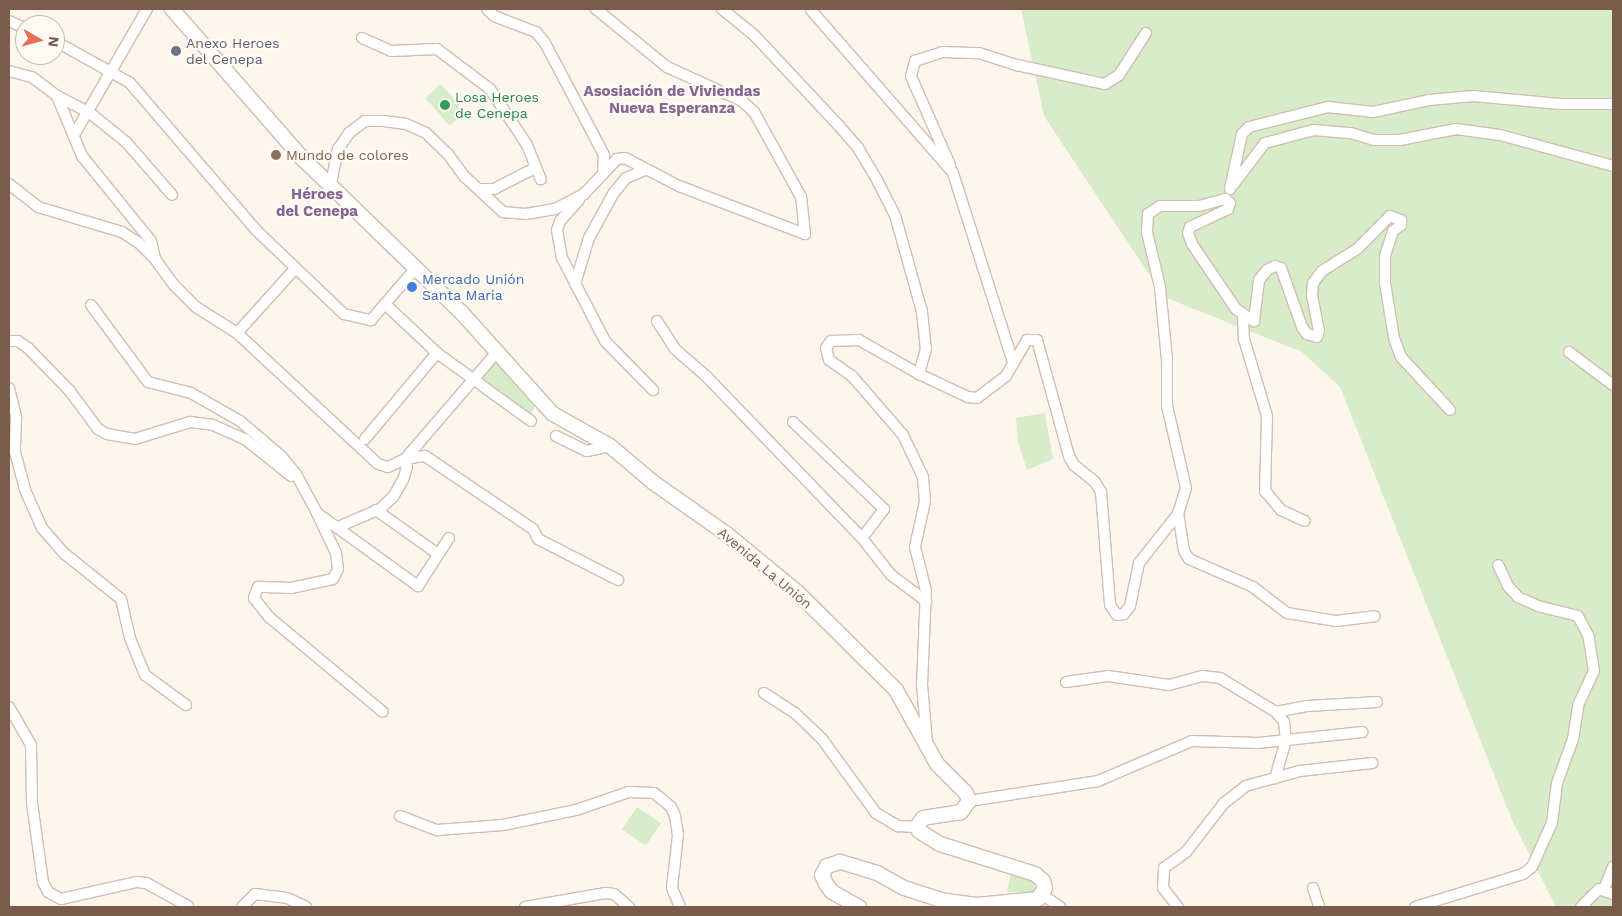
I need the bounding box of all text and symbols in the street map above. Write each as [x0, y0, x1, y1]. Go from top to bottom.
north arrow [15, 15, 65, 65]
place label: Anexo Heroes del Cenepa [186, 35, 280, 68]
text: N [45, 36, 62, 48]
marker: Anexo Heroes del Cenepa [170, 45, 182, 57]
district label: Asosiación de Viviendas Nueva Esperanza [583, 82, 761, 117]
place label: Losa Heroes de Cenepa [455, 89, 539, 121]
marker: Losa Heroes de Cenepa [439, 99, 451, 111]
place label: Mundo de colores [286, 147, 409, 163]
marker: Mundo de colores [270, 149, 282, 161]
district label: Héroes del Cenepa [276, 185, 358, 220]
place label: Mercado Unión Santa Maria [422, 271, 524, 304]
marker: Mercado Unión Santa Maria [406, 281, 418, 293]
street label: Avenida La Unión [714, 524, 816, 612]

